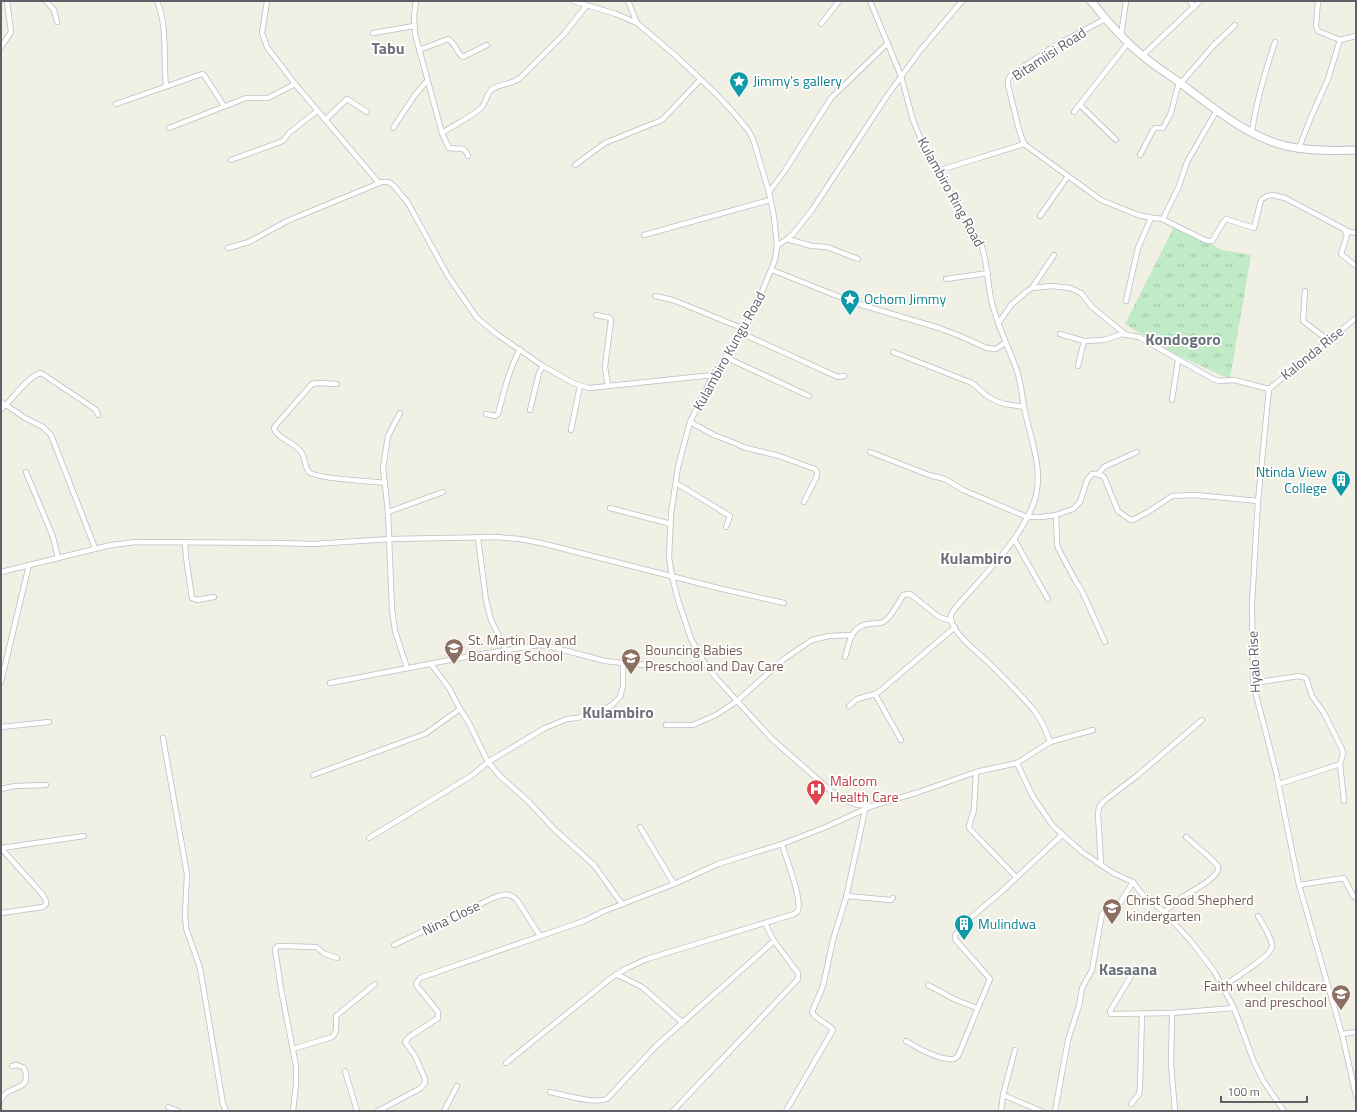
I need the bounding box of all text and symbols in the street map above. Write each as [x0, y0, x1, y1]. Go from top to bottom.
street label: Bitamiisi Road [1008, 22, 1090, 85]
district label: Tabu [372, 36, 405, 60]
place icon: Jimmy's gallery [728, 70, 750, 98]
place label: Jimmy's gallery [753, 70, 842, 91]
street label: Kulambiro Ring Road [913, 133, 990, 250]
street label: Kulambiro Kungu Road [687, 287, 770, 414]
place icon: Ochom Jimmy [839, 288, 861, 316]
place label: Ochom Jimmy [864, 288, 946, 309]
street label: Kalonda Rise [1276, 321, 1348, 385]
district label: Kondogoro [1145, 327, 1221, 351]
place label: Ntinda View College [1256, 461, 1327, 498]
building icon: Ntinda View College [1330, 469, 1352, 497]
district label: Kulambiro [940, 546, 1012, 570]
place label: St. Martin Day and Boarding School [468, 629, 576, 666]
street label: Hyalo Rise [1241, 630, 1266, 694]
school or university icon: St. Martin Day and Boarding School [443, 637, 465, 665]
place label: Bouncing Babies Preschool and Day Care [645, 639, 784, 676]
school or university icon: Bouncing Babies Preschool and Day Care [620, 647, 642, 675]
district label: Kulambiro [582, 700, 654, 724]
place label: Malcom Health Care [830, 770, 899, 807]
hospital icon: Malcom Health Care [805, 778, 827, 806]
place label: Christ Good Shepherd kindergarten [1126, 889, 1254, 926]
street label: Nina Close [418, 895, 483, 941]
school or university icon: Christ Good Shepherd kindergarten [1101, 897, 1123, 925]
building icon: Mulindwa [953, 913, 975, 941]
place label: Mulindwa [978, 913, 1036, 934]
district label: Kasaana [1099, 957, 1157, 981]
place label: Faith wheel childcare and preschool [1204, 975, 1327, 1012]
school or university icon: Faith wheel childcare and preschool [1330, 983, 1352, 1011]
scale bar [1221, 1078, 1307, 1104]
text: 100 m [1227, 1082, 1260, 1101]

